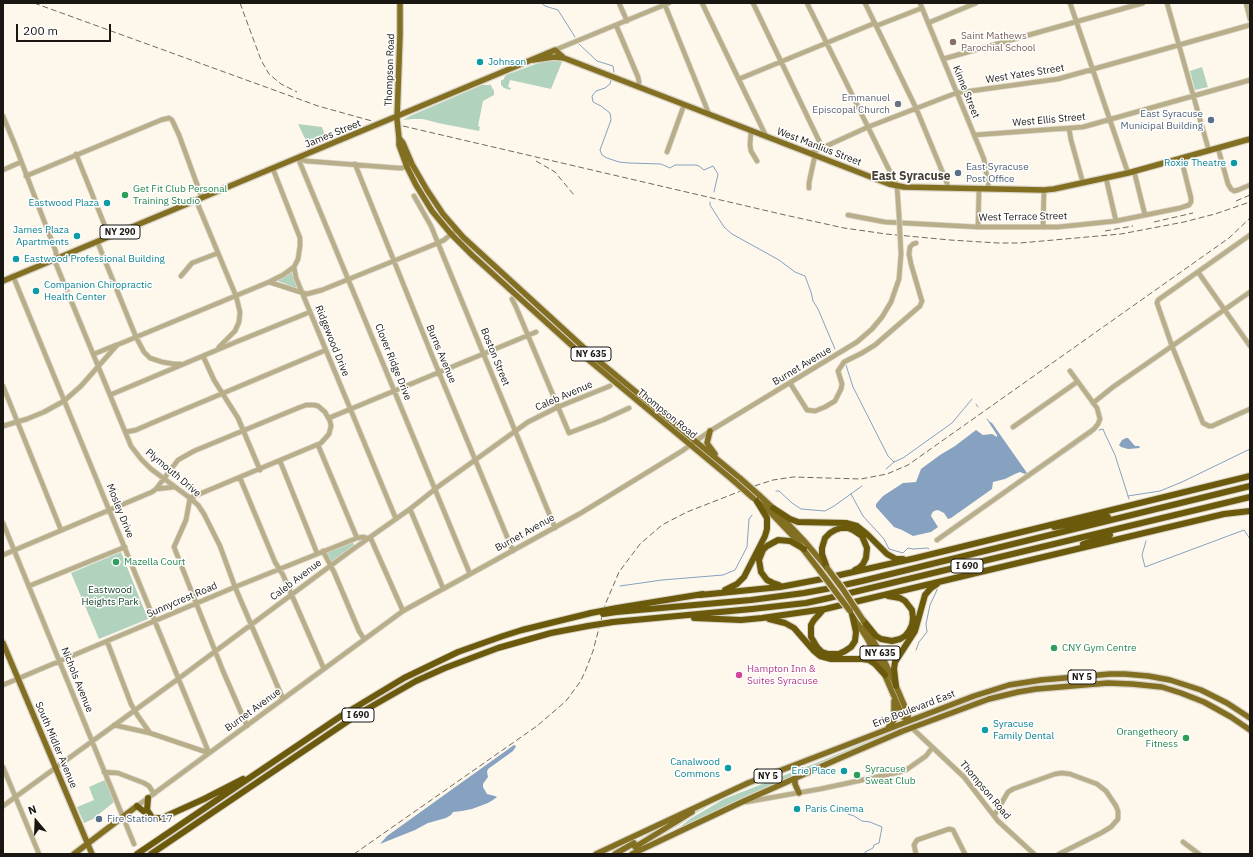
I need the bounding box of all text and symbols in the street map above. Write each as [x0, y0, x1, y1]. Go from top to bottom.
scale bar [18, 16, 113, 42]
text: 200 m [23, 23, 58, 38]
place label: Saint Mathews Parochial School [961, 30, 1036, 54]
street label: Thompson Road [383, 33, 397, 107]
marker: Saint Mathews Parochial School [948, 37, 958, 47]
place label: Johnson [488, 56, 526, 68]
marker: Johnson [475, 57, 485, 67]
street label: West Yates Street [985, 62, 1065, 86]
street label: Kinne Street [950, 64, 982, 120]
place label: Emmanuel Episcopal Church [812, 92, 890, 116]
marker: Emmanuel Episcopal Church [893, 99, 903, 109]
place label: East Syracuse Municipal Building [1121, 108, 1203, 132]
street label: West Ellis Street [1012, 111, 1086, 129]
marker: East Syracuse Municipal Building [1206, 115, 1216, 125]
street label: James Street [303, 117, 363, 151]
street label: West Manlius Street [775, 125, 863, 169]
place label: Roxie Theatre [1164, 157, 1226, 169]
marker: Roxie Theatre [1229, 158, 1239, 168]
place label: East Syracuse Post Office [966, 161, 1029, 184]
marker: East Syracuse Post Office [953, 168, 963, 178]
district label: East Syracuse [871, 170, 951, 184]
place label: Get Fit Club Personal Training Studio [133, 183, 227, 206]
marker: Get Fit Club Personal Training Studio [120, 190, 130, 200]
place label: Eastwood Plaza [28, 197, 99, 209]
marker: Eastwood Plaza [102, 198, 112, 208]
street label: West Terrace Street [979, 210, 1067, 224]
place label: James Plaza Apartments [13, 224, 69, 248]
road number: NY 290 [100, 225, 140, 239]
marker: James Plaza Apartments [72, 231, 82, 241]
place label: Eastwood Professional Building [24, 253, 165, 265]
marker: Eastwood Professional Building [11, 254, 21, 264]
place label: Companion Chiropractic Health Center [44, 279, 152, 302]
marker: Companion Chiropractic Health Center [31, 286, 41, 296]
street label: Ridgewood Drive [312, 304, 352, 378]
street label: Clover Ridge Drive [372, 322, 414, 402]
street label: Burns Avenue [423, 323, 459, 385]
street label: Boston Street [478, 326, 512, 388]
street label: Burnet Avenue [770, 344, 834, 388]
road number: NY 635 [571, 347, 611, 361]
street label: Caleb Avenue [533, 378, 595, 414]
street label: Thompson Road [635, 386, 699, 442]
street label: Plymouth Drive [143, 446, 203, 500]
street label: Mosley Drive [104, 482, 136, 540]
street label: Burnet Avenue [493, 512, 557, 554]
place label: Mazella Court [124, 556, 185, 568]
marker: Mazella Court [111, 557, 121, 567]
street label: Caleb Avenue [268, 557, 324, 603]
road number: I 690 [951, 559, 983, 573]
street label: Sunnycrest Road [145, 580, 219, 620]
park label: Eastwood Heights Park [82, 584, 138, 608]
place label: CNY Gym Centre [1062, 642, 1137, 654]
marker: CNY Gym Centre [1049, 643, 1059, 653]
street label: Nichols Avenue [58, 646, 96, 714]
road number: NY 635 [860, 646, 900, 660]
place label: Hampton Inn & Suites Syracuse [747, 663, 818, 686]
marker: Hampton Inn & Suites Syracuse [734, 670, 744, 680]
road number: NY 5 [1068, 670, 1096, 684]
street label: Burnet Avenue [223, 686, 283, 734]
street label: Erie Boulevard East [871, 688, 957, 730]
street label: South Midler Avenue [32, 700, 80, 790]
road number: I 690 [342, 708, 374, 722]
place label: Syracuse Family Dental [993, 718, 1054, 742]
marker: Syracuse Family Dental [980, 725, 990, 735]
place label: Orangetheory Fitness [1117, 726, 1178, 750]
marker: Orangetheory Fitness [1181, 733, 1191, 743]
place label: Canalwood Commons [670, 756, 720, 780]
street label: Thompson Road [957, 758, 1013, 822]
marker: Canalwood Commons [723, 763, 733, 773]
place label: Syracuse Sweat Club [865, 763, 916, 786]
place label: Erie Place [792, 765, 836, 777]
marker: Erie Place [839, 766, 849, 776]
road number: NY 5 [754, 769, 782, 783]
marker: Syracuse Sweat Club [852, 770, 862, 780]
north arrow [16, 801, 56, 841]
text: N [26, 802, 38, 818]
place label: Paris Cinema [805, 803, 864, 815]
marker: Paris Cinema [792, 804, 802, 814]
place label: Fire Station 17 [107, 813, 173, 825]
marker: Fire Station 17 [94, 814, 104, 824]

